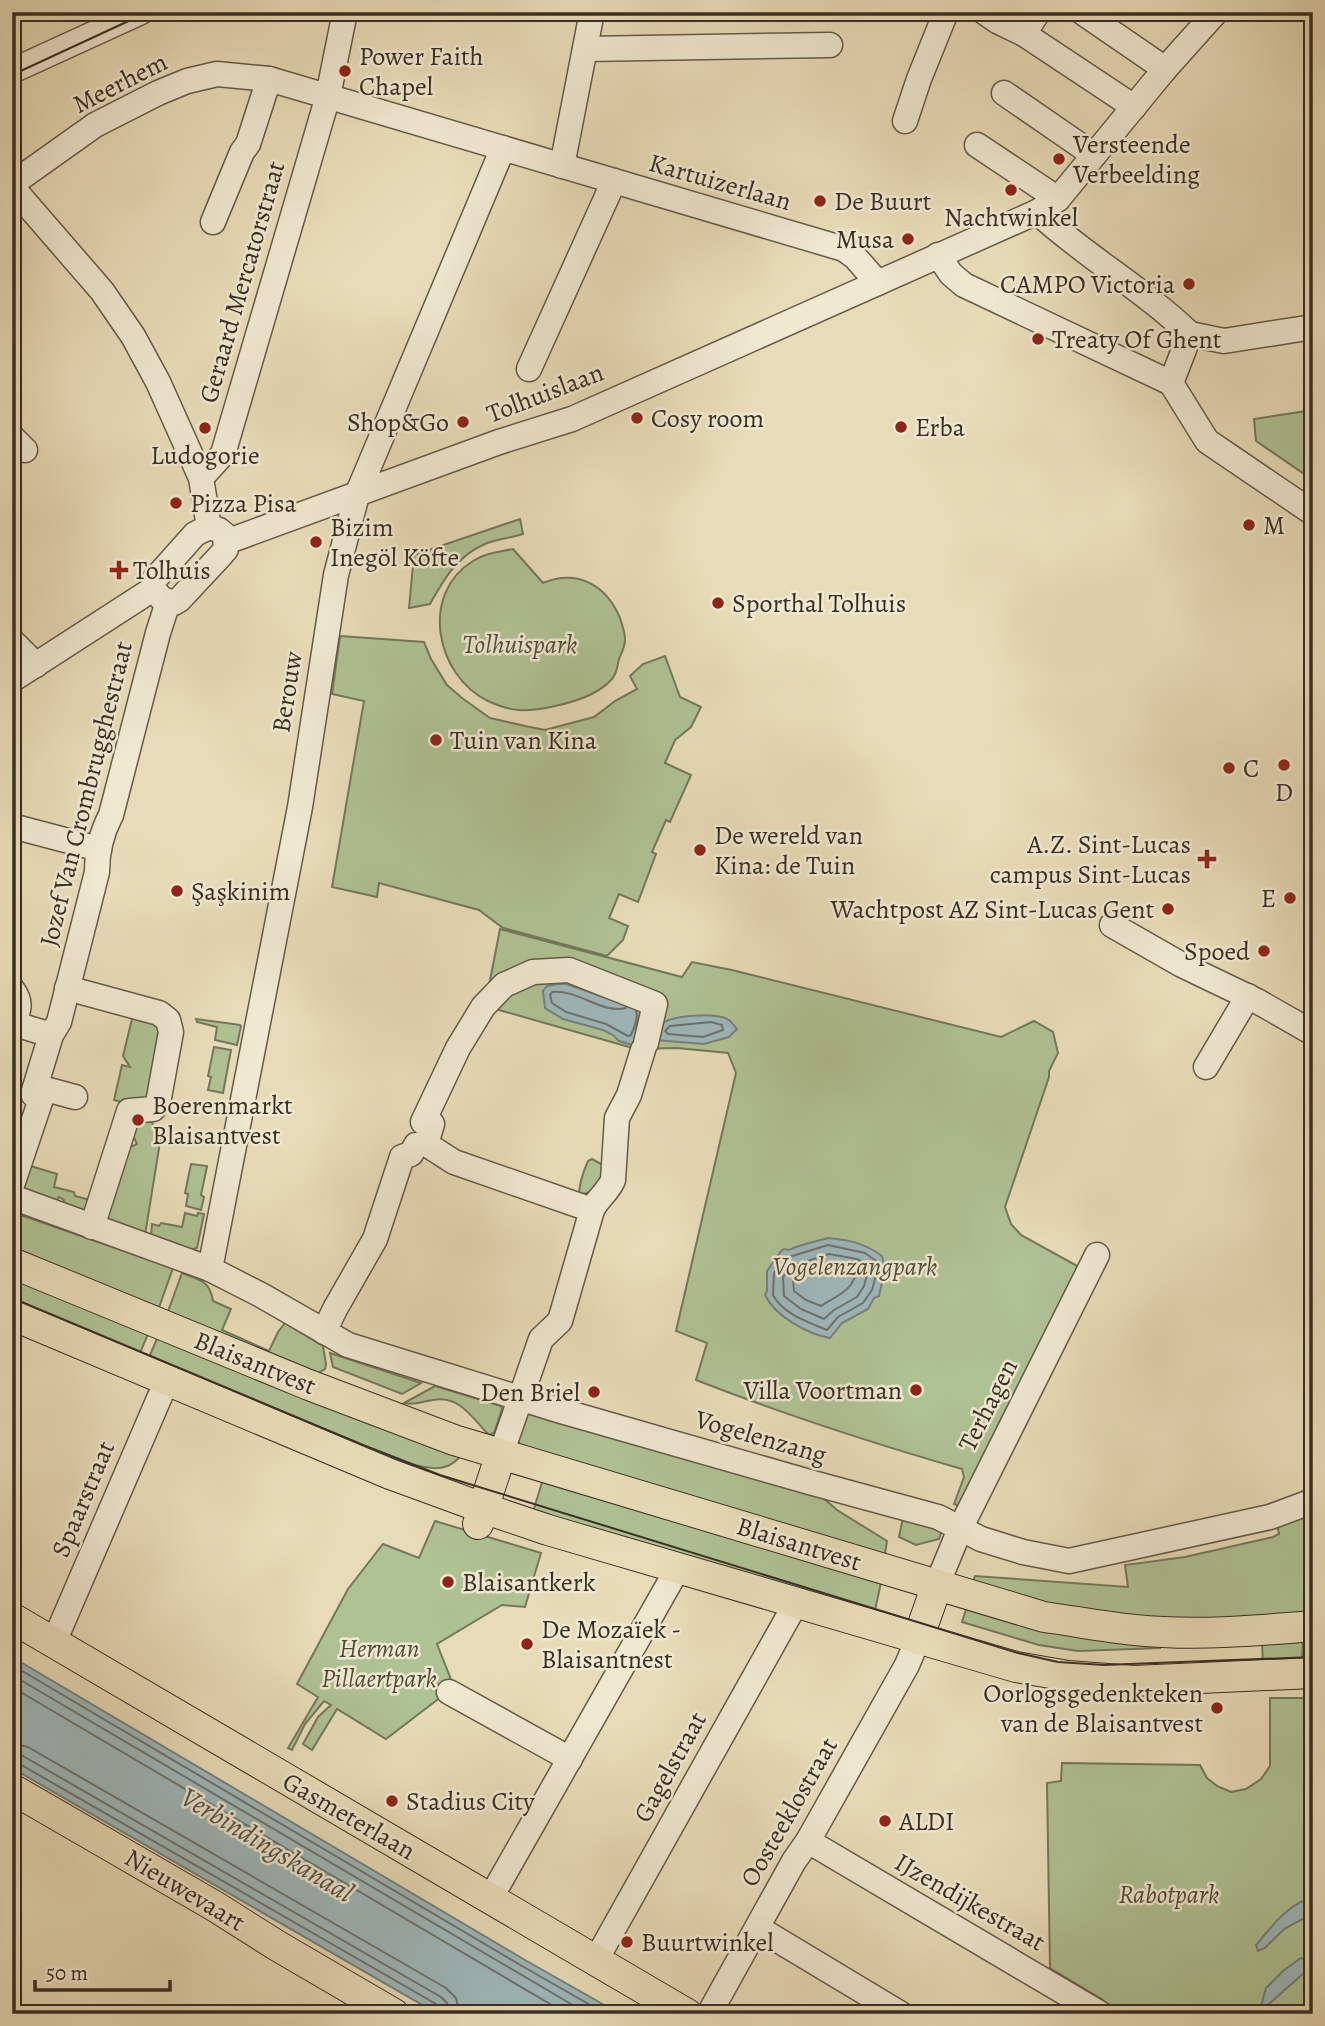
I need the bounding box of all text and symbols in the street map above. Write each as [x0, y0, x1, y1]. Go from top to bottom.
place label: Power Faith Chapel [359, 39, 484, 104]
street label: Meerhem [67, 44, 173, 122]
marker: Power Faith Chapel [337, 63, 353, 79]
place label: Versteende Verbeelding [1072, 127, 1200, 192]
street label: Kartuizerlaan [645, 145, 795, 219]
marker: Versteende Verbeelding [1051, 151, 1067, 167]
street label: Geraard Mercatorstraat [191, 157, 293, 407]
marker: Nachtwinkel [1003, 182, 1019, 198]
place label: De Buurt [834, 184, 932, 219]
marker: De Buurt [812, 193, 828, 209]
place label: Nachtwinkel [944, 200, 1078, 235]
place label: Musa [836, 222, 894, 257]
marker: Musa [900, 231, 916, 247]
place label: CAMPO Victoria [1000, 267, 1175, 302]
marker: CAMPO Victoria [1181, 276, 1197, 292]
place label: Treaty Of Ghent [1052, 322, 1222, 357]
marker: Treaty Of Ghent [1030, 331, 1046, 347]
street label: Tolhuislaan [482, 355, 608, 431]
place label: Cosy room [651, 401, 764, 436]
place label: Shop&Go [347, 405, 449, 440]
marker: Cosy room [629, 410, 645, 426]
place label: Erba [915, 410, 965, 445]
marker: Shop&Go [455, 414, 471, 430]
marker: Erba [893, 419, 909, 435]
marker: Ludogorie [197, 420, 213, 436]
place label: Ludogorie [150, 438, 260, 473]
place label: Pizza Pisa [190, 486, 297, 521]
marker: Pizza Pisa [168, 495, 184, 511]
place label: M [1263, 508, 1285, 543]
place label: Bizim Inegöl Köfte [330, 510, 459, 575]
marker: M [1241, 517, 1257, 533]
marker: Bizim Inegöl Köfte [308, 534, 324, 550]
place label: Tolhuis [133, 553, 211, 588]
marker: Tolhuis [111, 562, 127, 578]
place label: Sporthal Tolhuis [732, 586, 906, 621]
marker: Sporthal Tolhuis [710, 595, 726, 611]
park label: Tolhuispark [463, 627, 577, 662]
street label: Jozef Van Crombrugghestraat [31, 637, 141, 950]
street label: Berouw [263, 648, 311, 735]
place label: Tuin van Kina [450, 723, 597, 758]
marker: Tuin van Kina [428, 732, 444, 748]
place label: C [1243, 751, 1259, 786]
marker: D [1276, 757, 1292, 773]
marker: C [1221, 760, 1237, 776]
place label: D [1275, 775, 1293, 810]
place label: De wereld van Kina: de Tuin [714, 818, 863, 883]
place label: A.Z. Sint-Lucas campus Sint-Lucas [990, 827, 1191, 892]
marker: De wereld van Kina: de Tuin [692, 842, 708, 858]
marker: A.Z. Sint-Lucas campus Sint-Lucas [1197, 849, 1217, 869]
place label: Şaşkinim [191, 874, 290, 909]
place label: E [1261, 881, 1276, 916]
marker: Şaşkinim [169, 883, 185, 899]
marker: E [1282, 890, 1298, 906]
place label: Wachtpost AZ Sint-Lucas Gent [829, 892, 1154, 927]
marker: Wachtpost AZ Sint-Lucas Gent [1160, 901, 1176, 917]
place label: Spoed [1184, 934, 1250, 969]
marker: Spoed [1256, 943, 1272, 959]
place label: Boerenmarkt Blaisantvest [152, 1088, 293, 1153]
marker: Boerenmarkt Blaisantvest [130, 1112, 146, 1128]
park label: Vogelenzangpark [773, 1249, 937, 1284]
street label: Blaisantvest [189, 1323, 322, 1403]
street label: Terhagen [950, 1353, 1026, 1457]
place label: Villa Voortman [743, 1373, 902, 1408]
place label: Den Briel [480, 1375, 580, 1410]
marker: Villa Voortman [908, 1382, 924, 1398]
marker: Den Briel [586, 1384, 602, 1400]
street label: Vogelenzang [690, 1401, 831, 1472]
street label: Spaarstraat [43, 1435, 123, 1563]
street label: Blaisantvest [732, 1508, 866, 1580]
place label: Blaisantkerk [462, 1565, 596, 1600]
marker: Blaisantkerk [440, 1574, 456, 1590]
place label: De Mozaïek - Blaisantnest [541, 1612, 681, 1677]
park label: Herman Pillaertpark [321, 1631, 437, 1696]
marker: De Mozaïek - Blaisantnest [519, 1636, 535, 1652]
place label: Oorlogsgedenkteken van de Blaisantvest [983, 1676, 1203, 1741]
marker: Oorlogsgedenkteken van de Blaisantvest [1209, 1700, 1225, 1716]
street label: Gagelstraat [625, 1705, 715, 1829]
street label: Oosteeklostraat [732, 1731, 846, 1893]
street label: Gasmeterlaan [276, 1764, 422, 1868]
water label: Verbindingskanaal [173, 1778, 361, 1912]
place label: Stadius City [406, 1784, 535, 1819]
marker: Stadius City [384, 1793, 400, 1809]
place label: ALDI [898, 1804, 955, 1839]
marker: ALDI [877, 1813, 893, 1829]
street label: Nieuwevaart [118, 1840, 252, 1940]
street label: IJzendijkestraat [888, 1845, 1052, 1960]
park label: Rabotpark [1119, 1877, 1219, 1912]
place label: Buurtwinkel [641, 1925, 774, 1960]
marker: Buurtwinkel [619, 1934, 635, 1950]
scale bar [35, 1949, 170, 1993]
text: 50 m [46, 1959, 88, 1987]

